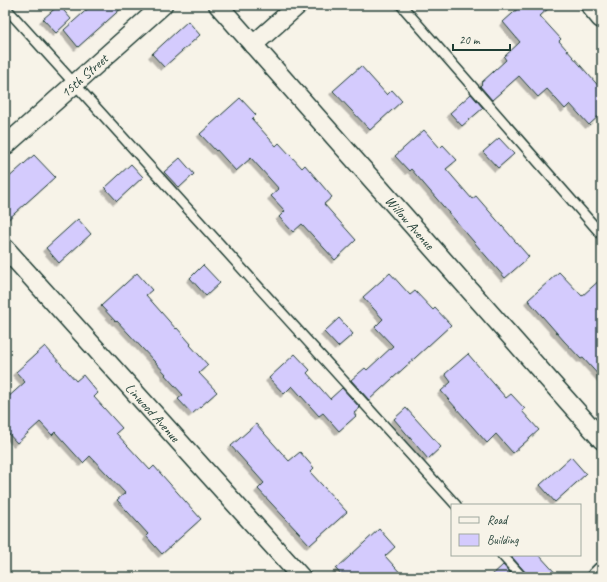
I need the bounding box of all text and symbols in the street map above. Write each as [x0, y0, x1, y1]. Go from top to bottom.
scale bar [453, 26, 510, 52]
text: 20 m [459, 32, 481, 48]
street label: 15th Street [57, 49, 112, 101]
street label: Willow Avenue [381, 192, 439, 254]
street label: Linwood Avenue [122, 380, 184, 447]
legend [451, 504, 581, 556]
text: Road [487, 512, 509, 528]
text: Building [487, 532, 519, 548]

